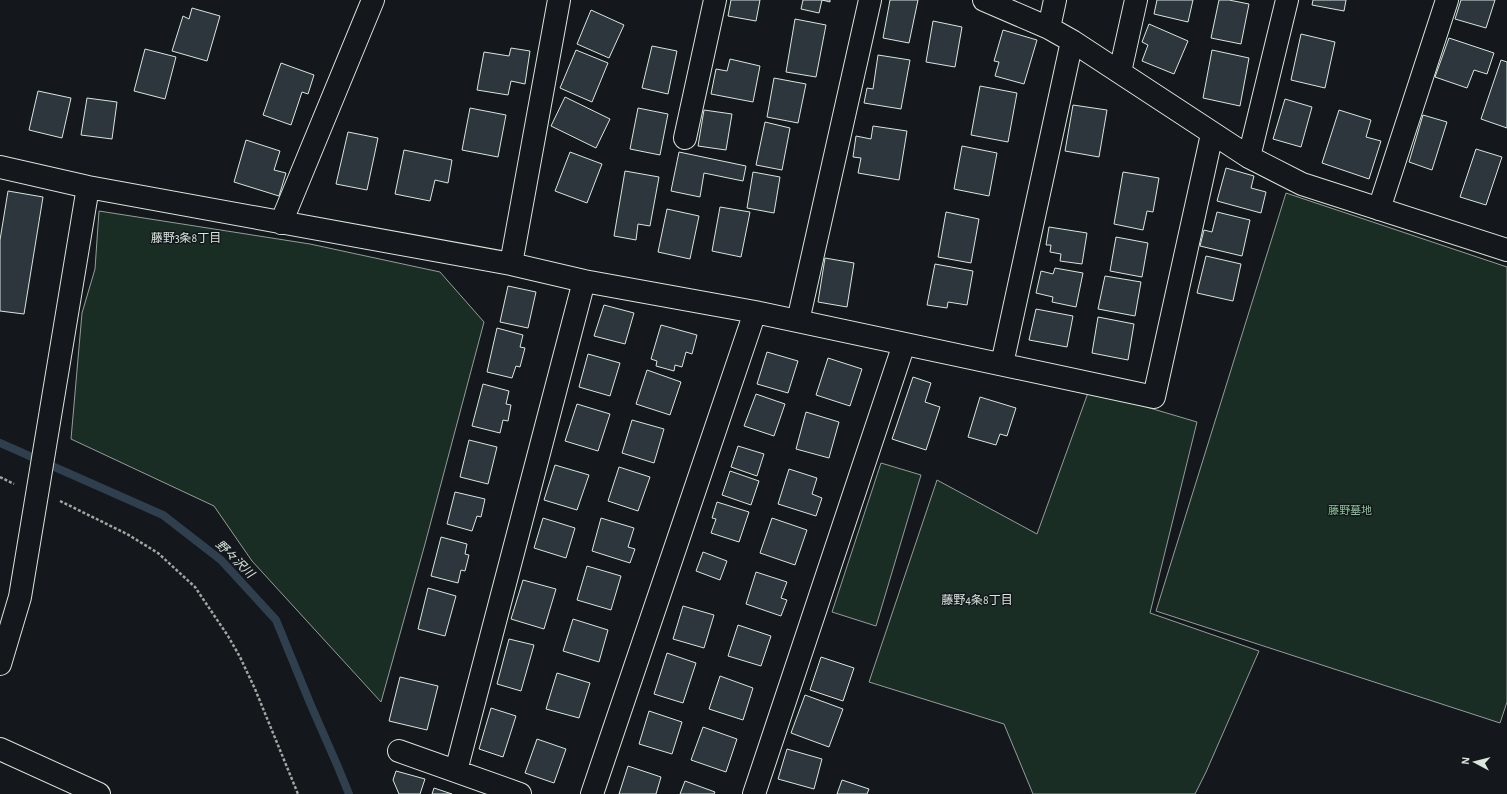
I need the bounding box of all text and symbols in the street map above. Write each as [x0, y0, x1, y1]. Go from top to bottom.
district label: 藤野3条8丁目 [151, 231, 221, 244]
park label: 藤野墓地 [1328, 504, 1372, 516]
water label: 野々沢川 [214, 538, 258, 581]
district label: 藤野4条8丁目 [941, 593, 1013, 606]
north arrow [1455, 742, 1495, 782]
text: N [1460, 756, 1471, 765]

